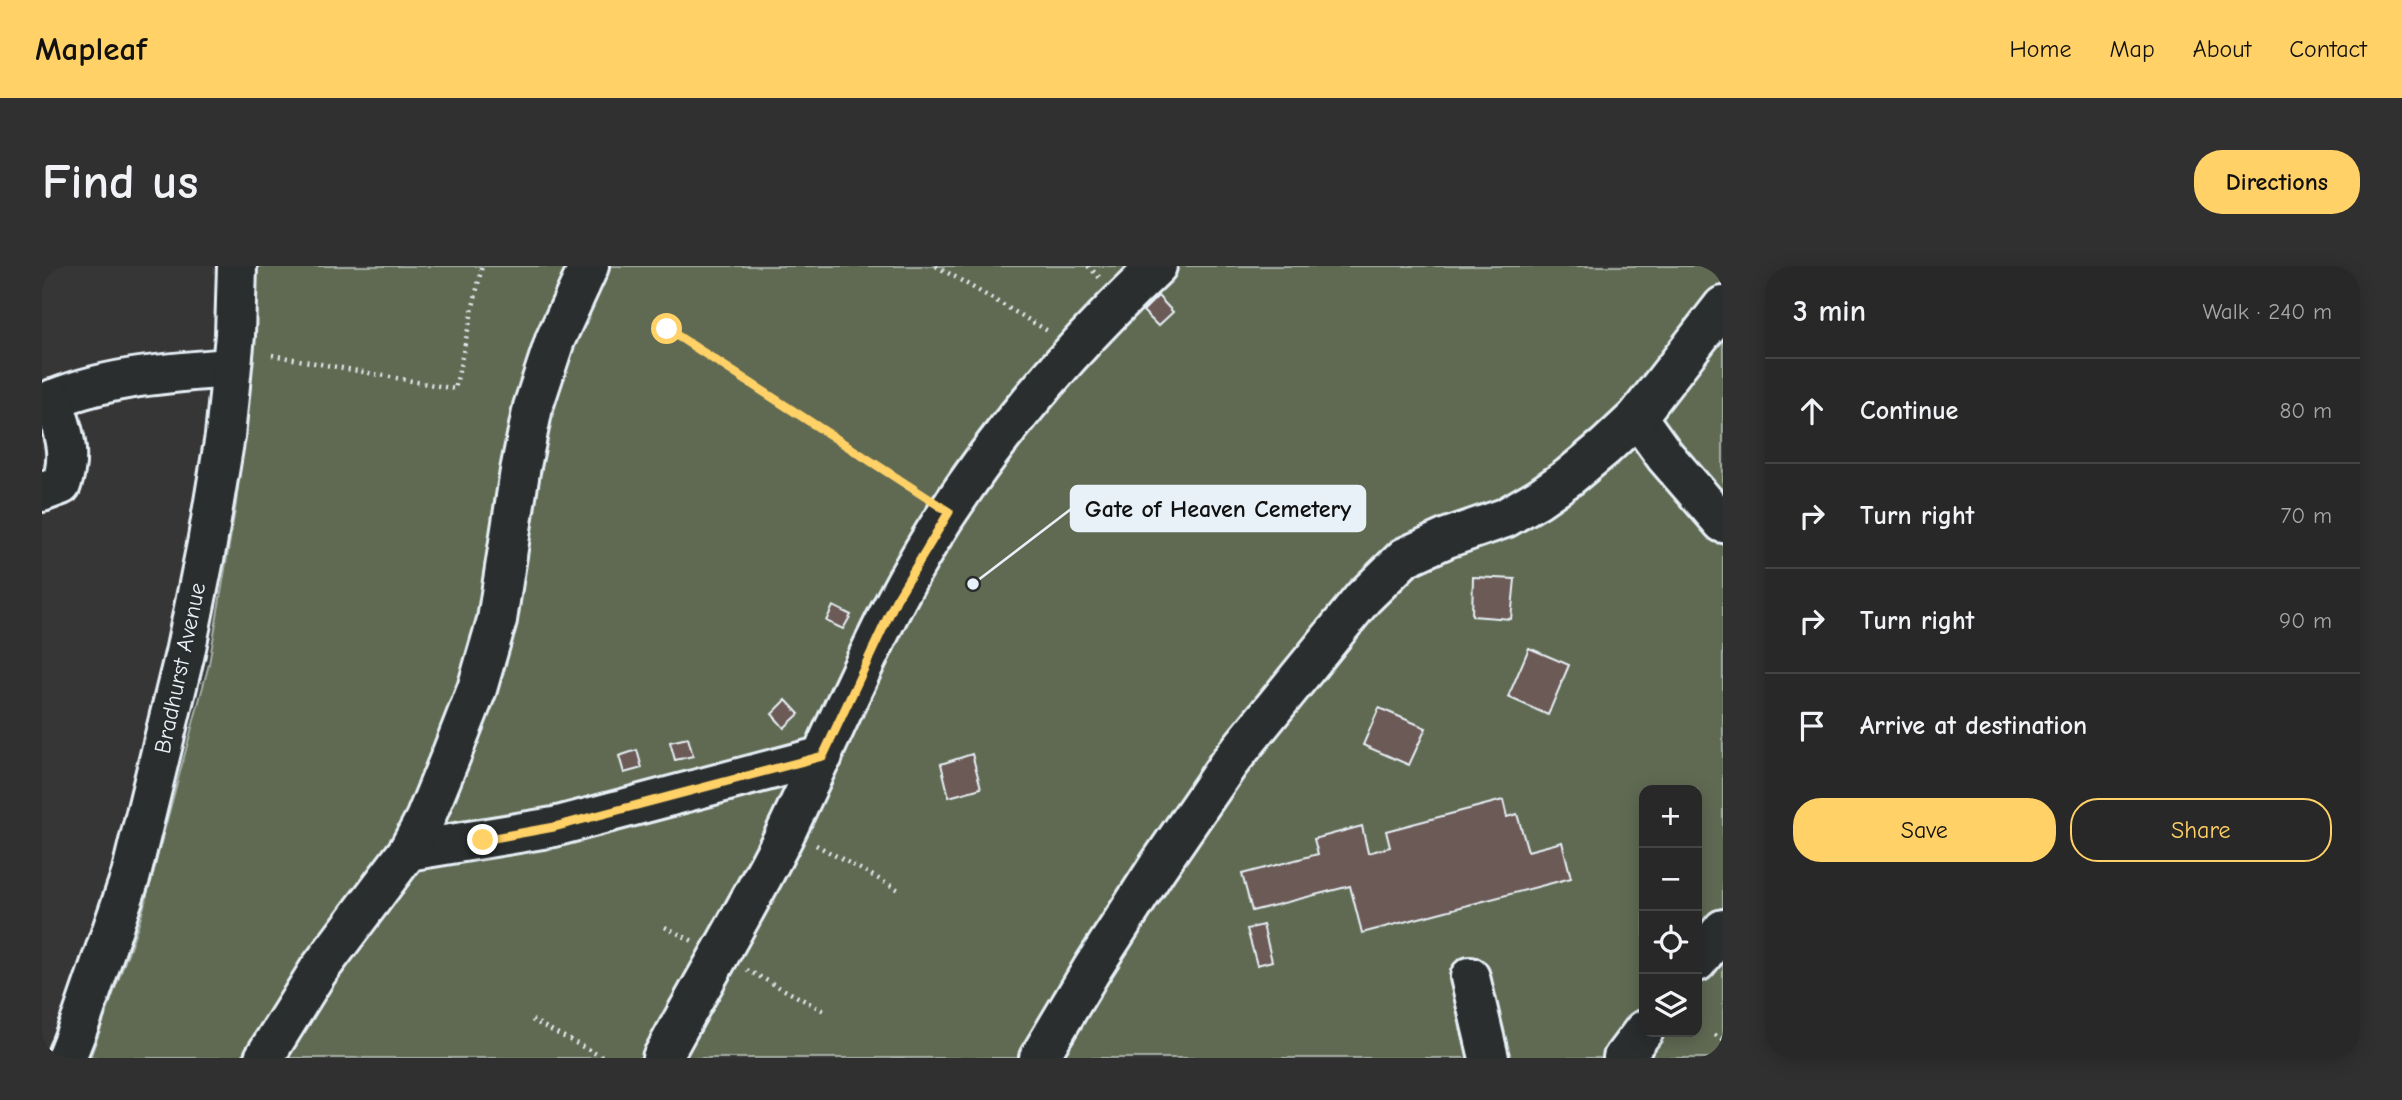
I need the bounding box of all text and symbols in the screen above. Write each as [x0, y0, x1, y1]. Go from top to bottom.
text: Mapleaf [35, 30, 147, 68]
text: Home [2010, 35, 2071, 63]
text: Map [2109, 35, 2155, 63]
text: About [2193, 35, 2251, 63]
text: Contact [2289, 35, 2367, 63]
button: Directions [2194, 150, 2360, 214]
text: Find us [42, 154, 198, 210]
text: 3 min [1793, 294, 1866, 329]
text: Walk · 240 m [2202, 298, 2332, 325]
route start [651, 313, 682, 344]
icon: ahead [1793, 392, 1831, 430]
text: Continue [1860, 396, 1958, 426]
text: 80 m [2279, 397, 2332, 424]
callout: Gate of Heaven Cemetery [1071, 486, 1365, 531]
text: Gate of Heaven Cemetery [1085, 495, 1351, 523]
icon: right [1793, 497, 1831, 535]
text: Turn right [1860, 501, 1974, 531]
text: 70 m [2280, 502, 2332, 529]
street label: Bradhurst Avenue [149, 580, 211, 756]
icon: right [1793, 602, 1831, 640]
text: Turn right [1860, 606, 1974, 636]
text: 90 m [2279, 607, 2332, 634]
icon: arrive [1793, 707, 1831, 745]
text: Arrive at destination [1860, 711, 2087, 741]
map controls [1639, 785, 1702, 1037]
button: + [1639, 785, 1702, 848]
button: Save [1793, 798, 2056, 862]
button: Share [2070, 798, 2332, 862]
route end [467, 824, 498, 855]
button: − [1639, 848, 1702, 911]
button: locate [1639, 911, 1702, 974]
button: layers [1639, 974, 1702, 1037]

